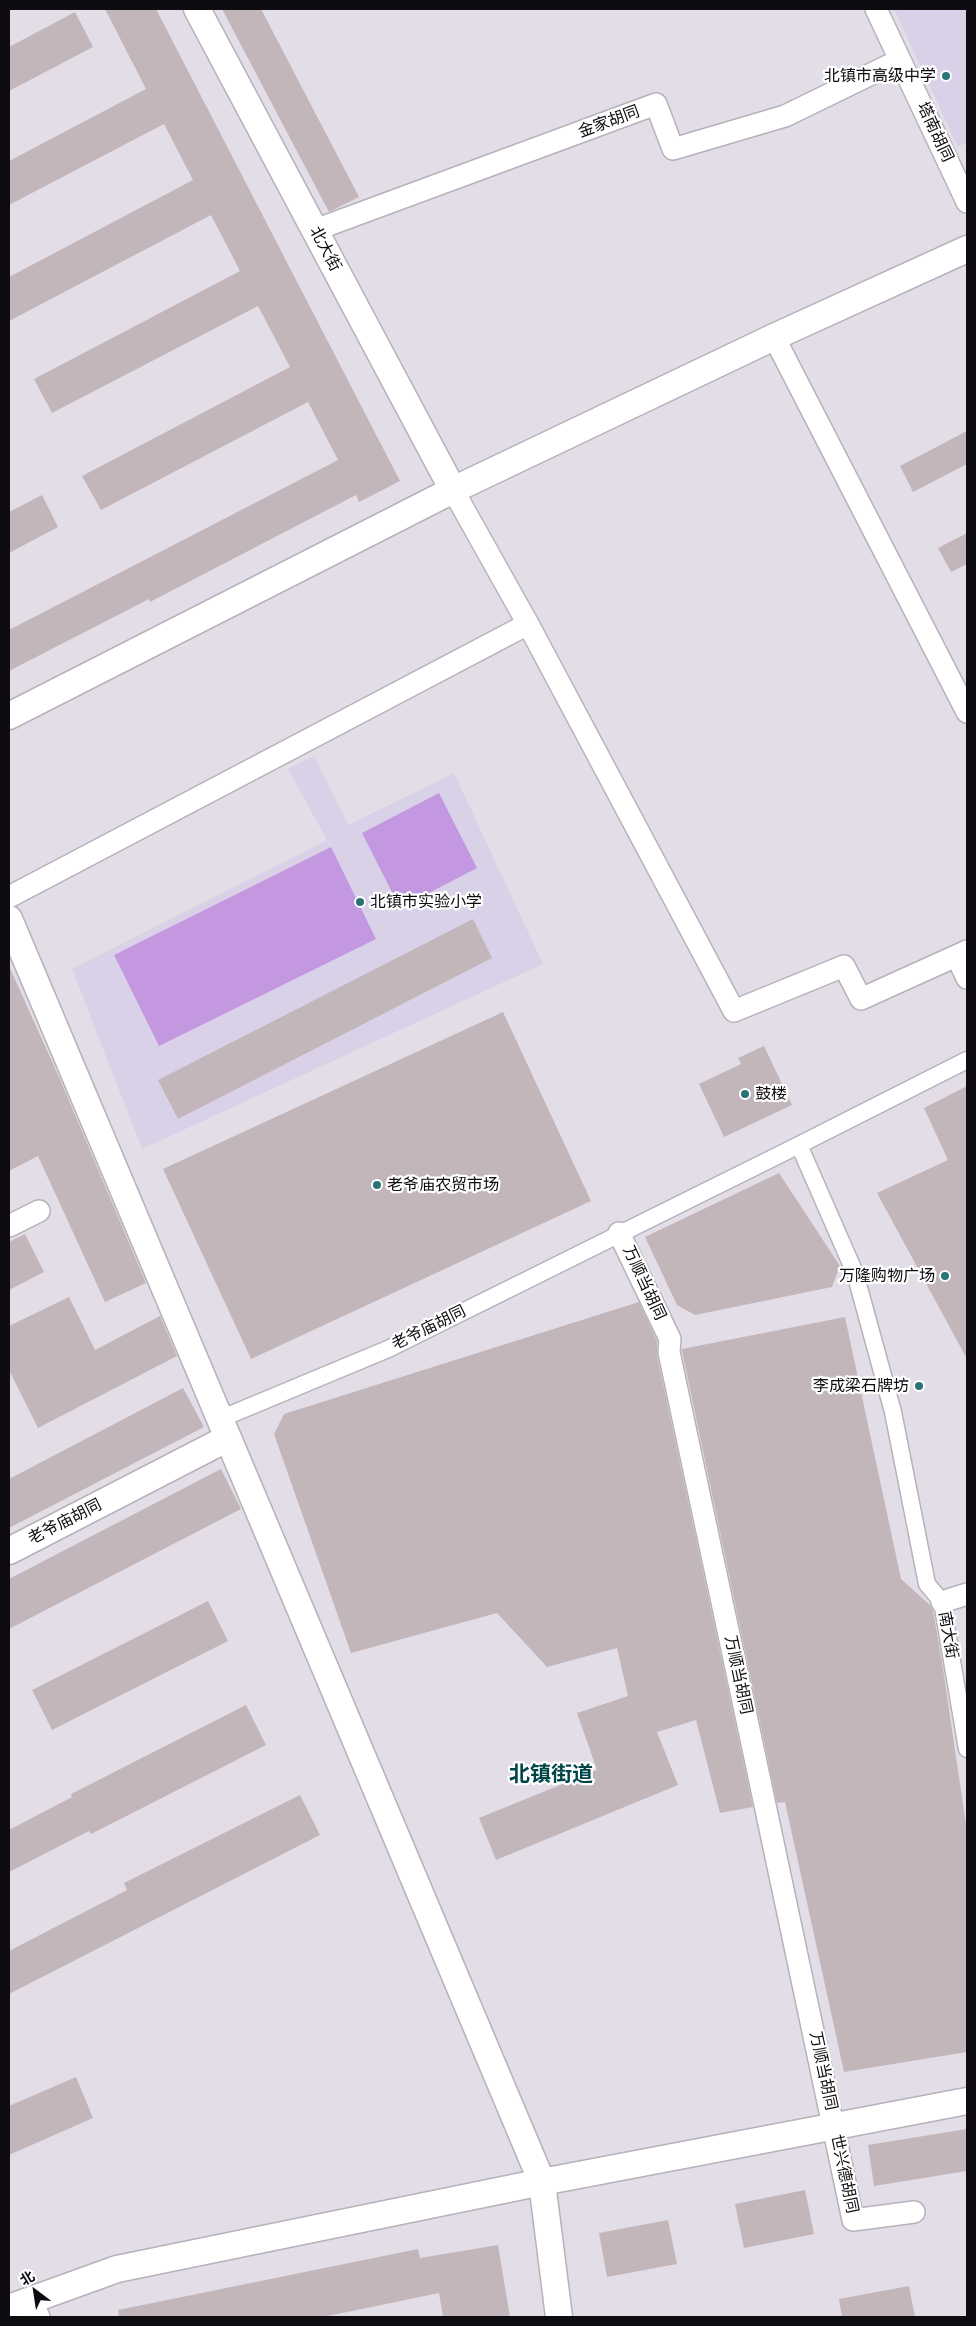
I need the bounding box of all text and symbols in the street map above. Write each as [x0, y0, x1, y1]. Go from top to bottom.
place label: 北镇市高级中学 [824, 66, 936, 86]
marker: 北镇市高级中学 [940, 70, 952, 82]
street label: 塔南胡同 [913, 99, 957, 165]
street label: 金家胡同 [576, 102, 642, 142]
street label: 北大街 [305, 223, 345, 275]
place label: 北镇市实验小学 [370, 892, 482, 912]
marker: 北镇市实验小学 [354, 896, 366, 908]
place label: 鼓楼 [755, 1084, 787, 1104]
marker: 鼓楼 [739, 1088, 751, 1100]
place label: 老爷庙农贸市场 [387, 1175, 499, 1195]
marker: 老爷庙农贸市场 [371, 1179, 383, 1191]
street label: 万顺当胡同 [618, 1243, 670, 1323]
place label: 万隆购物广场 [839, 1266, 935, 1286]
marker: 万隆购物广场 [939, 1270, 951, 1282]
street label: 老爷庙胡同 [389, 1302, 469, 1354]
place label: 李成梁石牌坊 [813, 1376, 909, 1396]
marker: 李成梁石牌坊 [913, 1380, 925, 1392]
street label: 老爷庙胡同 [25, 1495, 105, 1549]
street label: 南大街 [934, 1610, 962, 1660]
street label: 万顺当胡同 [720, 1634, 756, 1716]
district label: 北镇街道 [509, 1762, 593, 1788]
street label: 万顺当胡同 [805, 2030, 841, 2112]
street label: 世兴德胡同 [826, 2133, 862, 2215]
north arrow [10, 2266, 60, 2316]
text: 北 [17, 2267, 38, 2289]

